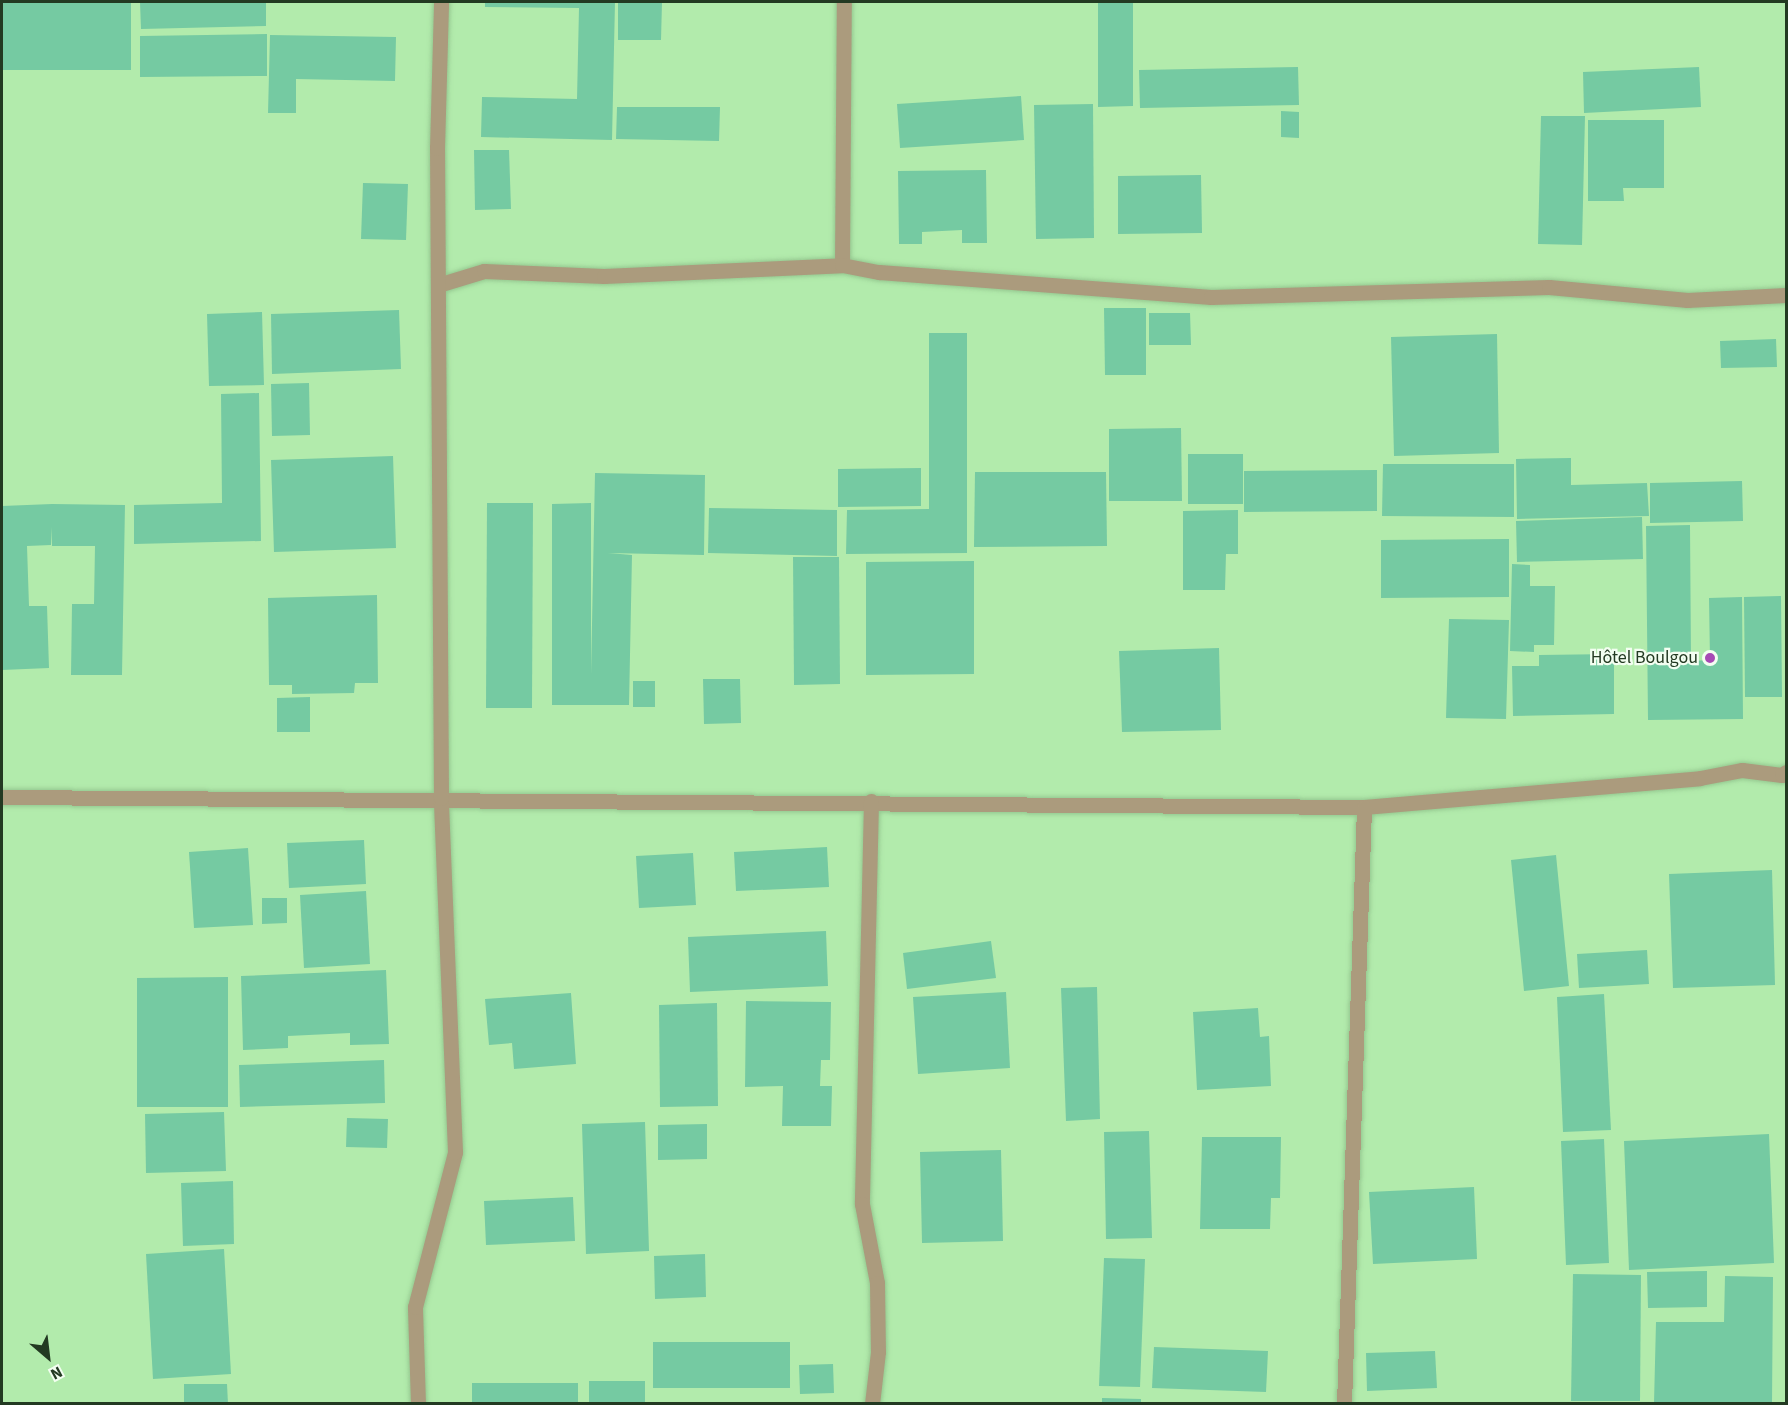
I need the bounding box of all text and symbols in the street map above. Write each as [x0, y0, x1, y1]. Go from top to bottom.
place label: Hôtel Boulgou [1591, 647, 1698, 669]
marker: Hôtel Boulgou [1703, 651, 1717, 665]
north arrow [18, 1327, 78, 1387]
text: N [47, 1361, 66, 1385]

